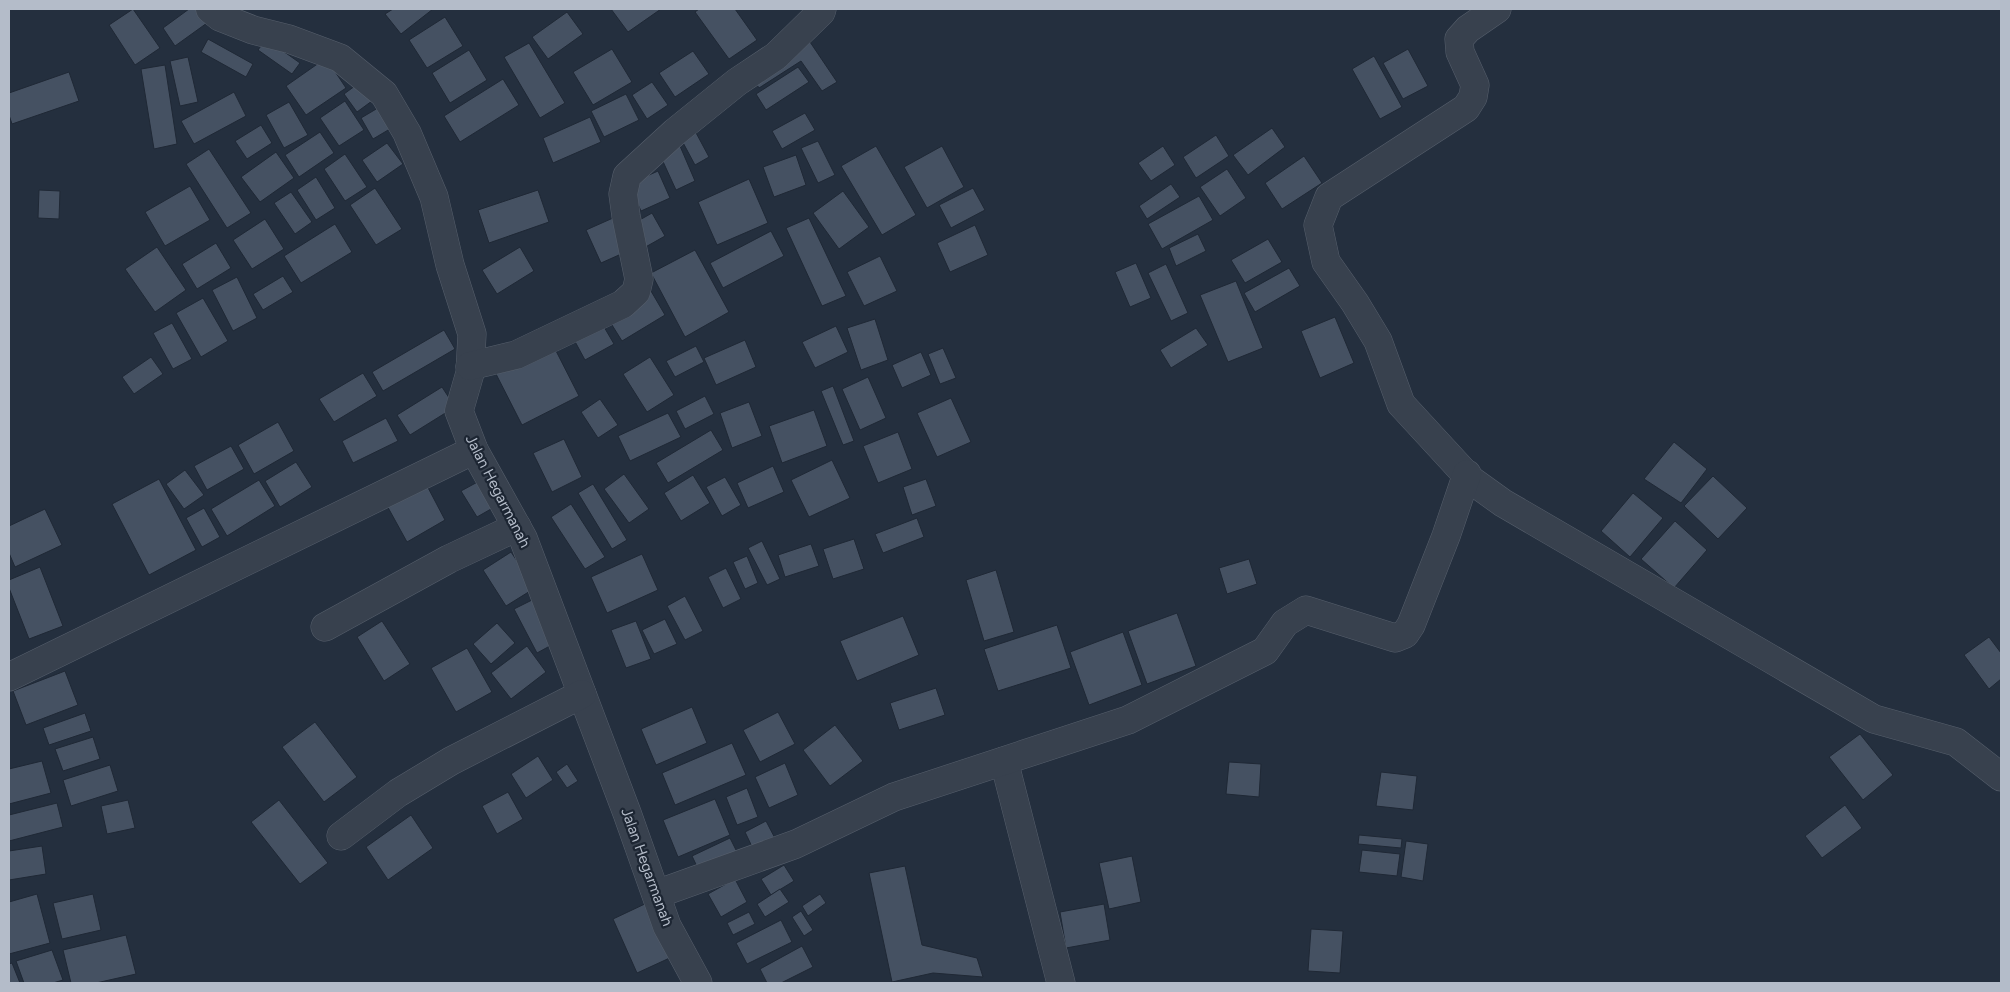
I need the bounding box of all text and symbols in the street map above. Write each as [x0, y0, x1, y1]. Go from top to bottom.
street label: Jalan Hegarmanah [462, 432, 534, 550]
street label: Jalan Hegarmanah [617, 806, 677, 928]

